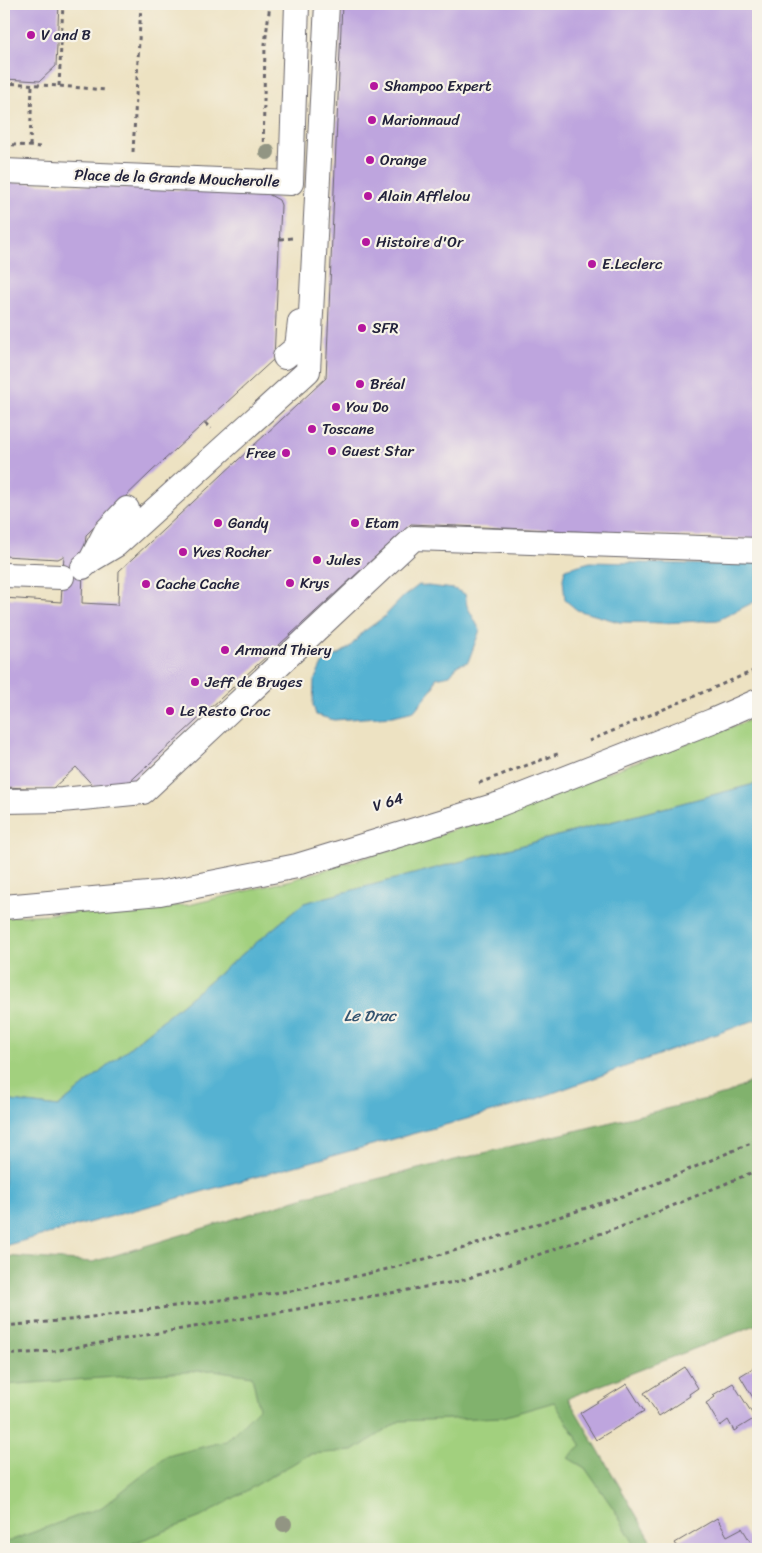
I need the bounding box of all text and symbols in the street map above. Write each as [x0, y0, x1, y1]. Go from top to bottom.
place label: V and B [41, 22, 91, 48]
marker: V and B [25, 29, 37, 41]
place label: Shampoo Expert [384, 73, 492, 99]
marker: Shampoo Expert [368, 80, 380, 92]
place label: Marionnaud [382, 107, 460, 133]
marker: Marionnaud [366, 114, 378, 126]
place label: Orange [380, 147, 427, 173]
marker: Orange [364, 154, 376, 166]
street label: Place de la Grande Moucherolle [74, 161, 280, 195]
place label: Alain Afflelou [377, 183, 470, 209]
marker: Alain Afflelou [362, 190, 374, 202]
place label: Histoire d'Or [376, 229, 464, 255]
marker: Histoire d'Or [360, 236, 372, 248]
place label: E.Leclerc [602, 251, 663, 277]
marker: E.Leclerc [586, 258, 598, 270]
place label: SFR [372, 315, 399, 341]
marker: SFR [356, 322, 368, 334]
place label: Bréal [370, 371, 406, 397]
marker: Bréal [354, 378, 366, 390]
place label: You Do [346, 394, 389, 420]
marker: You Do [330, 401, 342, 413]
place label: Toscane [322, 416, 374, 442]
marker: Toscane [306, 423, 318, 435]
place label: Guest Star [342, 438, 414, 464]
place label: Free [246, 440, 276, 466]
marker: Guest Star [326, 445, 338, 457]
marker: Free [280, 447, 292, 459]
place label: Gandy [228, 510, 269, 536]
place label: Etam [365, 510, 399, 536]
marker: Gandy [212, 517, 224, 529]
marker: Etam [349, 517, 361, 529]
place label: Yves Rocher [193, 539, 271, 565]
marker: Yves Rocher [177, 546, 189, 558]
place label: Jules [326, 547, 361, 573]
marker: Jules [311, 554, 323, 566]
place label: Krys [300, 570, 330, 596]
place label: Cache Cache [156, 571, 240, 597]
marker: Krys [284, 577, 296, 589]
marker: Cache Cache [140, 578, 152, 590]
place label: Armand Thiery [234, 637, 332, 663]
marker: Armand Thiery [219, 644, 231, 656]
place label: Jeff de Bruges [204, 669, 302, 695]
marker: Jeff de Bruges [189, 676, 201, 688]
place label: Le Resto Croc [180, 698, 271, 724]
marker: Le Resto Croc [164, 705, 176, 717]
street label: V 64 [370, 785, 406, 819]
water label: Le Drac [344, 1001, 397, 1030]

